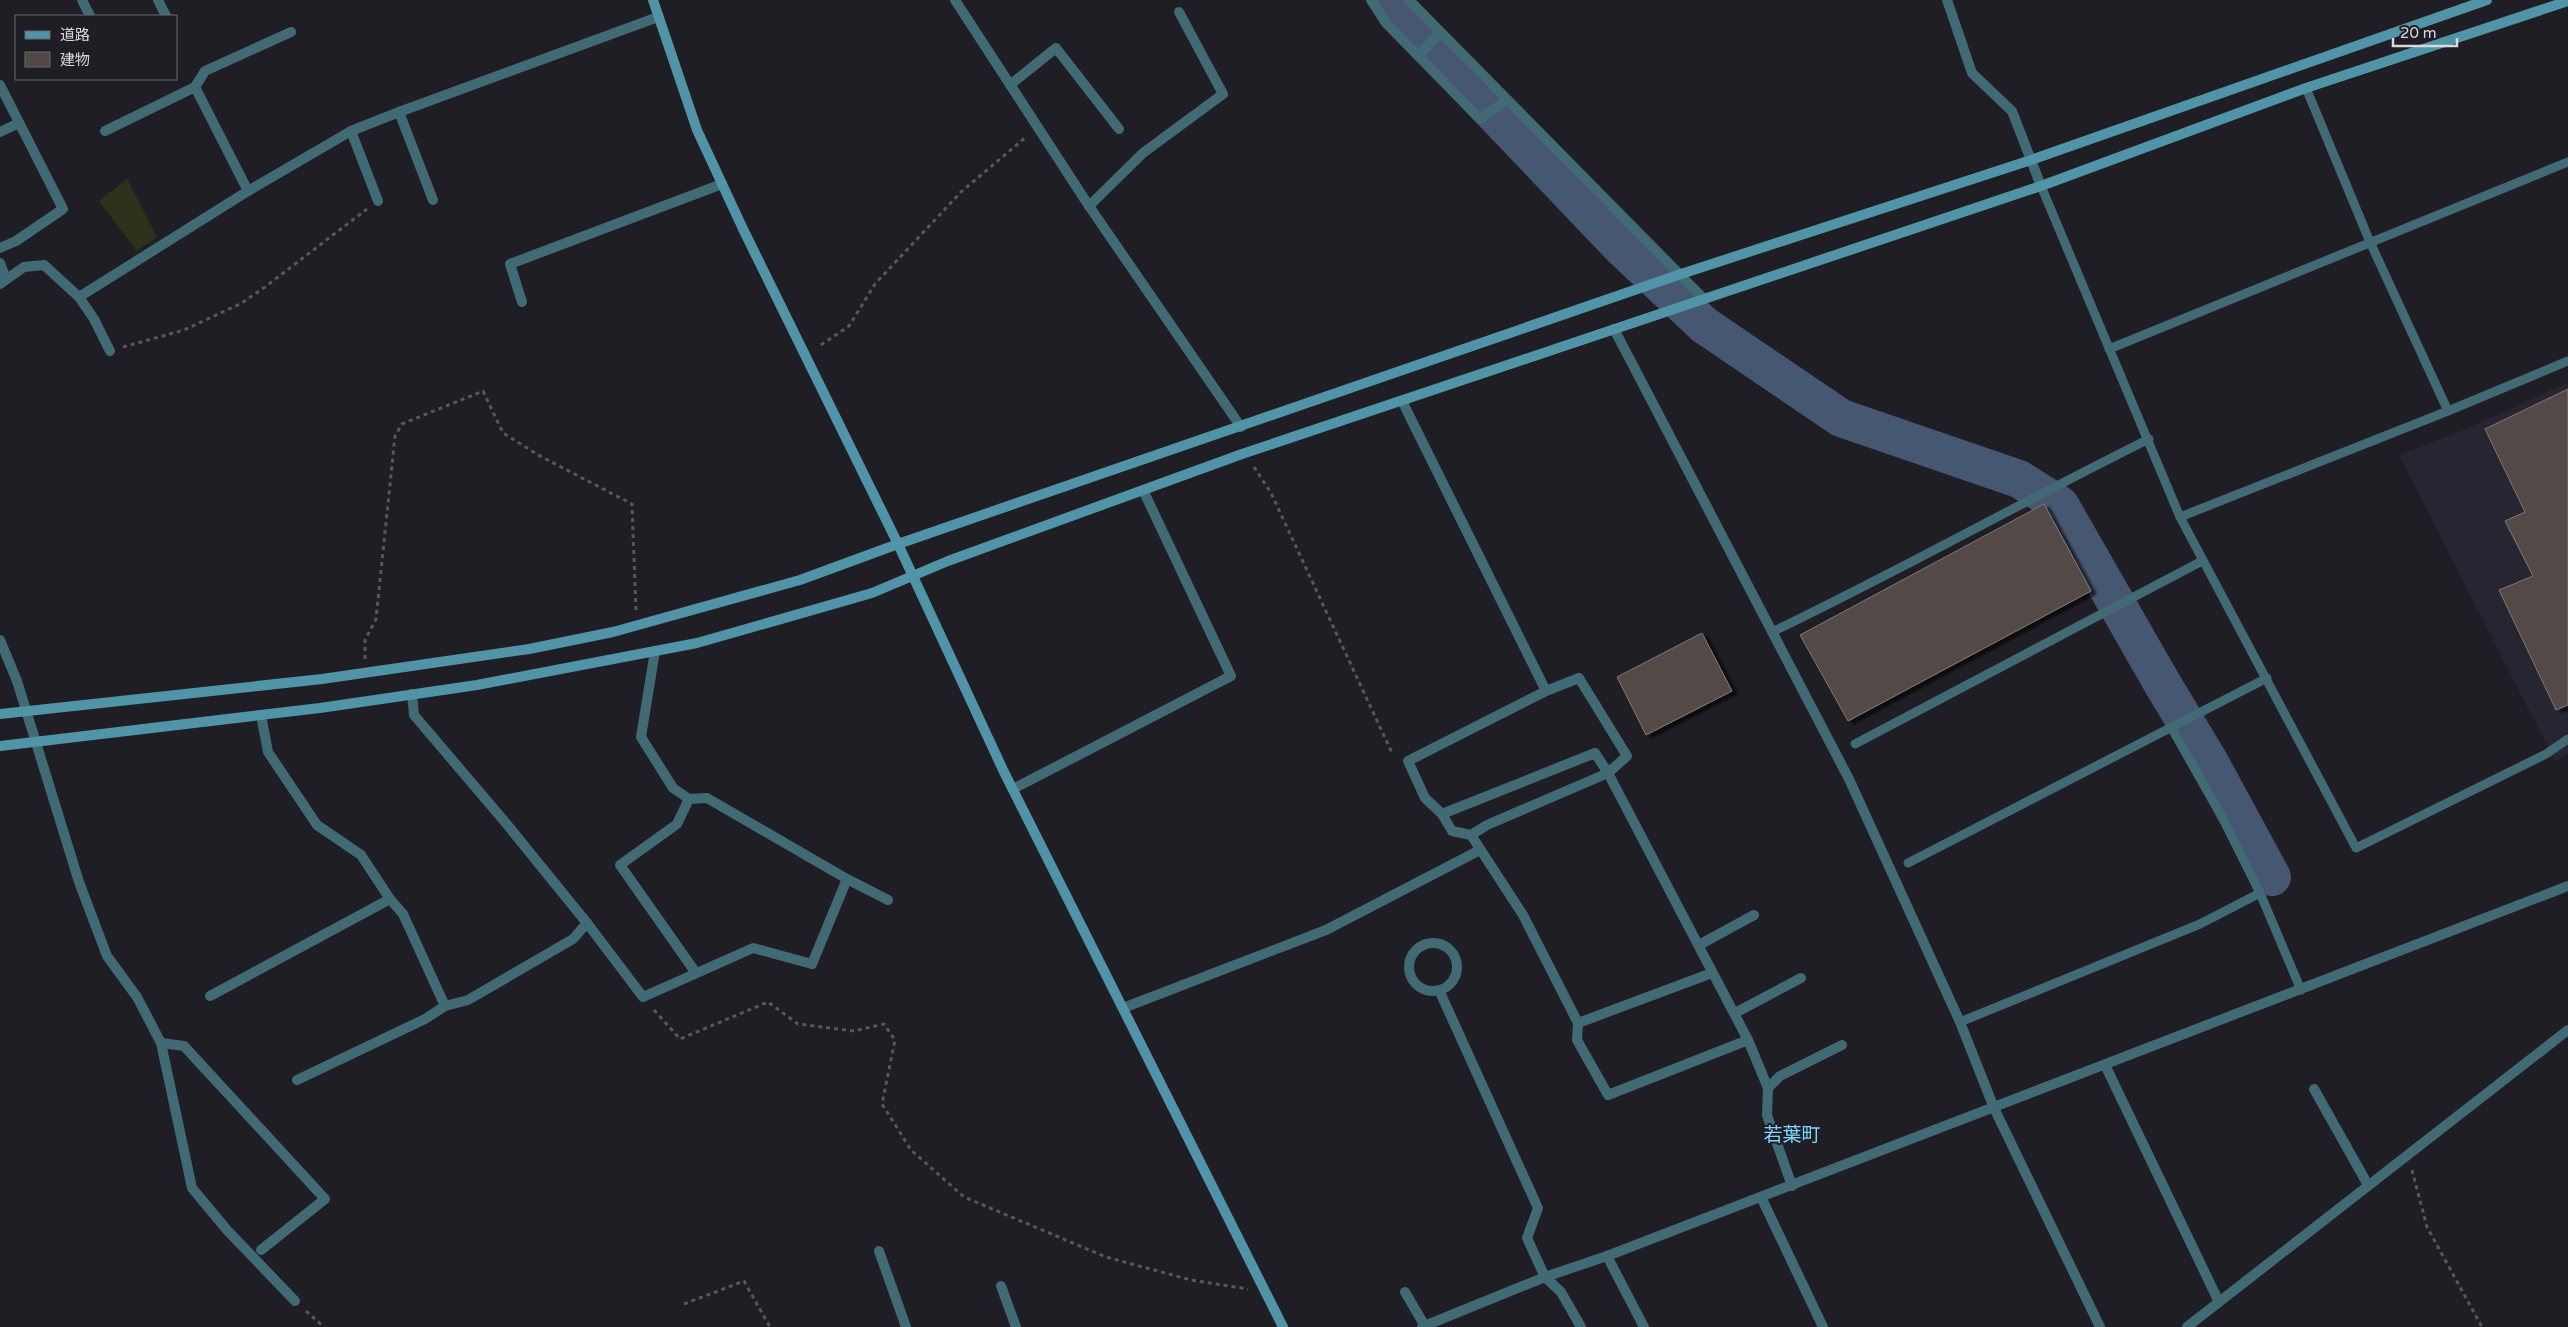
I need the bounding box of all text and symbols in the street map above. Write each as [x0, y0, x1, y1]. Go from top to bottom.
legend [15, 15, 178, 80]
scale bar [2393, 15, 2457, 47]
text: 20 m [2400, 24, 2437, 42]
text: 道路 [60, 26, 90, 44]
text: 建物 [60, 51, 90, 69]
district label: 若葉町 [1763, 1124, 1821, 1146]

